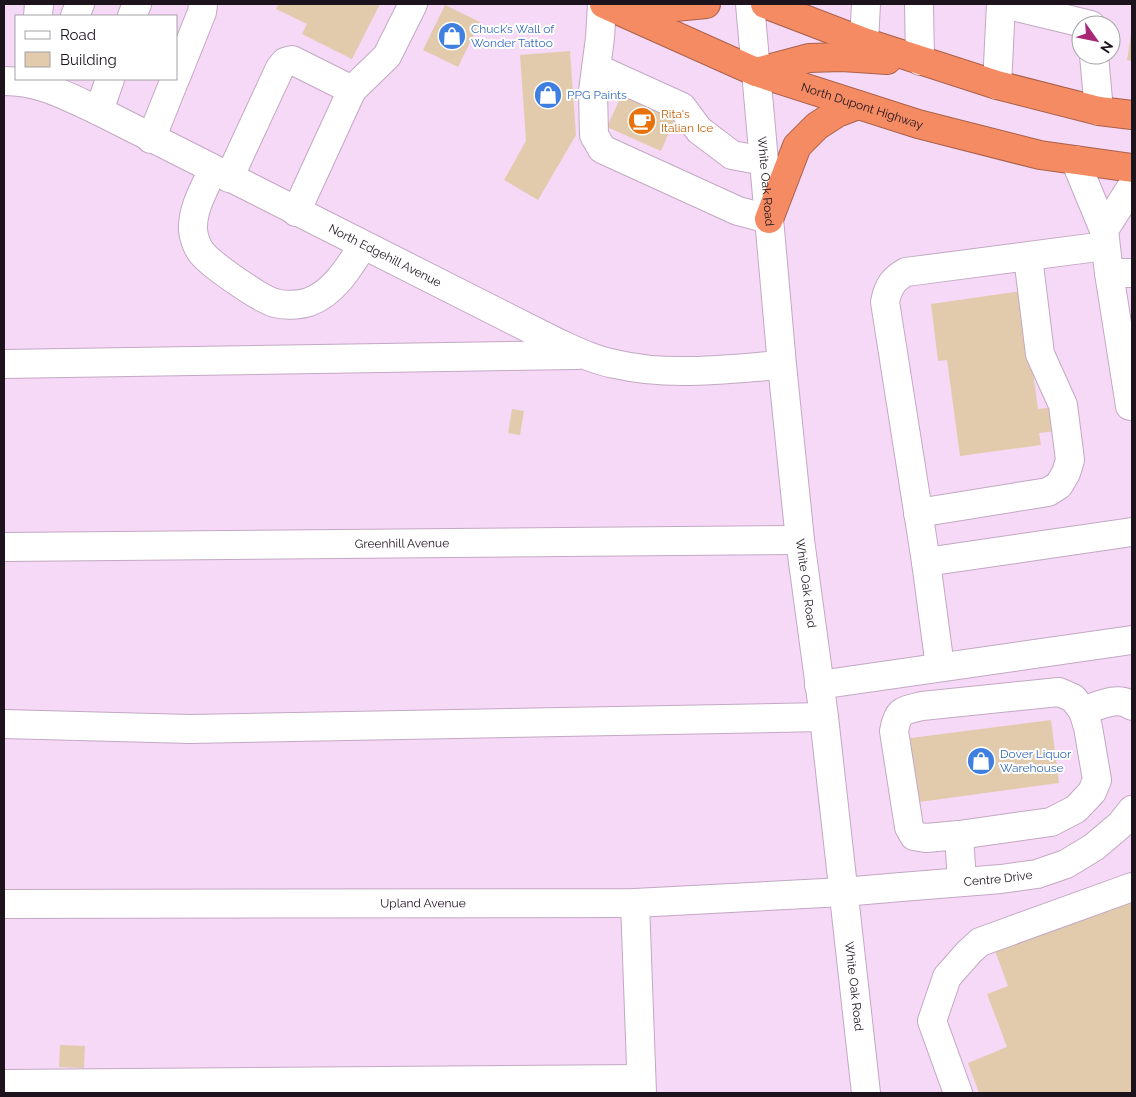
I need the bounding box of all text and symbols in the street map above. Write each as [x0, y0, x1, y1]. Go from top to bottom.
legend [15, 15, 178, 80]
north arrow [1071, 15, 1121, 65]
shop icon: Chuck’s Wall of Wonder Tattoo [437, 21, 467, 51]
place label: Chuck’s Wall of Wonder Tattoo [471, 22, 555, 50]
text: Road [60, 26, 96, 44]
text: N [1097, 38, 1117, 56]
text: Building [60, 51, 117, 69]
shop icon: PPG Paints [533, 80, 563, 110]
street label: North Dupont Highway [799, 80, 925, 132]
place label: PPG Paints [567, 88, 627, 102]
cafe icon: Rita's Italian Ice [627, 106, 657, 136]
place label: Rita's Italian Ice [661, 107, 713, 135]
street label: White Oak Road [755, 136, 777, 227]
street label: North Edgehill Avenue [326, 221, 444, 290]
street label: Greenhill Avenue [355, 536, 449, 551]
street label: White Oak Road [793, 538, 819, 629]
shop icon: Dover Liquor Warehouse [966, 746, 996, 776]
place label: Dover Liquor Warehouse [1000, 747, 1072, 775]
street label: Centre Drive [963, 868, 1033, 889]
street label: Upland Avenue [380, 896, 466, 910]
street label: White Oak Road [842, 941, 866, 1032]

